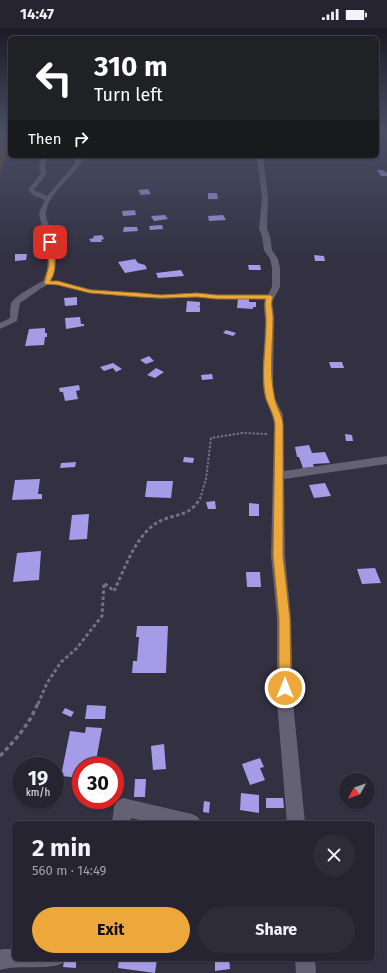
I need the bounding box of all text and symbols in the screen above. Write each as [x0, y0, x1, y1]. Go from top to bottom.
text: 14:47 [20, 5, 54, 23]
text: 310 m [94, 50, 168, 83]
icon: left [28, 52, 80, 104]
text: Turn left [94, 84, 163, 106]
icon: right [70, 128, 92, 150]
text: Then [28, 130, 62, 148]
pin [33, 225, 67, 259]
icon: arrive [39, 231, 61, 253]
position arrow [264, 667, 306, 709]
speed limit sign: 30 [72, 757, 124, 809]
text: 19 [28, 766, 48, 790]
north arrow [339, 773, 375, 809]
map controls [339, 773, 375, 809]
text: km/h [26, 787, 50, 799]
text: 2 min [32, 834, 91, 862]
button: close [313, 834, 355, 876]
text: 560 m · 14:49 [32, 863, 106, 878]
button: Exit [32, 907, 190, 953]
button: Share [198, 907, 355, 953]

